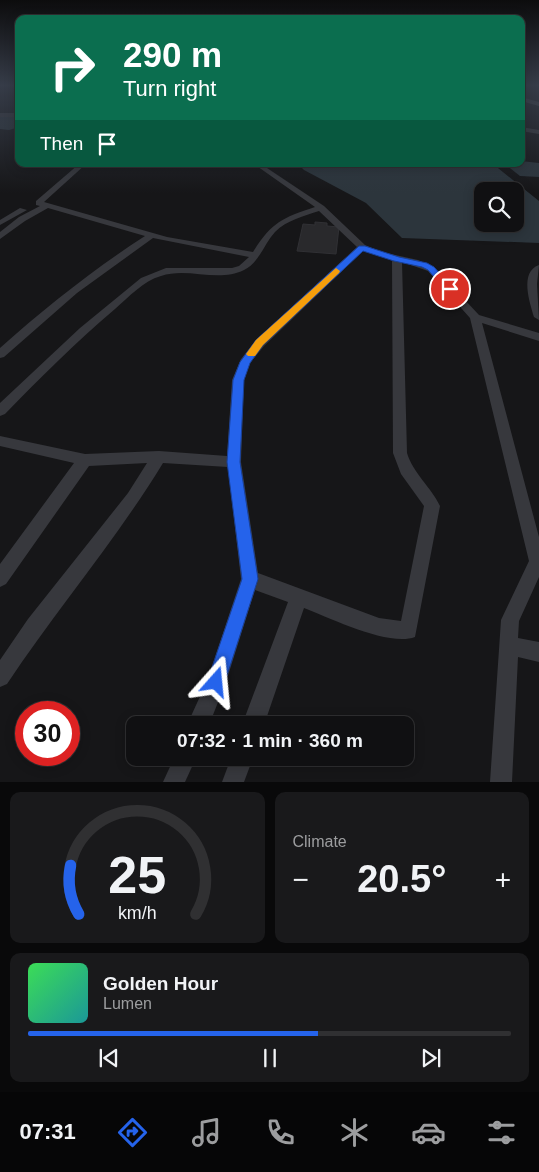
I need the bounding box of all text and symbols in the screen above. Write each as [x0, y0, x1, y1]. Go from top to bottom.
icon: right [40, 35, 105, 100]
text: 290 m [123, 35, 222, 74]
text: Turn right [123, 76, 216, 101]
icon: arrive [93, 130, 121, 158]
text: Then [40, 133, 83, 154]
map controls [474, 182, 524, 232]
button: search [474, 182, 524, 232]
pin [429, 268, 471, 310]
icon: arrive [436, 275, 464, 303]
position arrow [189, 655, 241, 707]
speed limit sign: 30 [15, 701, 80, 766]
text: 07:32 · 1 min · 360 m [177, 730, 363, 751]
text: Climate [293, 833, 347, 850]
text: 25 [108, 846, 166, 904]
text: 20.5° [357, 858, 446, 900]
text: − [293, 864, 309, 895]
text: + [495, 864, 511, 895]
text: km/h [118, 903, 157, 923]
text: Golden Hour [103, 973, 218, 994]
text: Lumen [103, 995, 152, 1012]
icon: previous [95, 1044, 123, 1072]
icon: pause [256, 1044, 284, 1072]
icon: next [417, 1044, 445, 1072]
icon: directions [115, 1115, 150, 1150]
icon: music [189, 1115, 224, 1150]
icon: phone [263, 1115, 298, 1150]
icon: climate [337, 1115, 372, 1150]
icon: car [411, 1115, 446, 1150]
icon: filters [484, 1115, 519, 1150]
text: 07:31 [19, 1119, 76, 1144]

